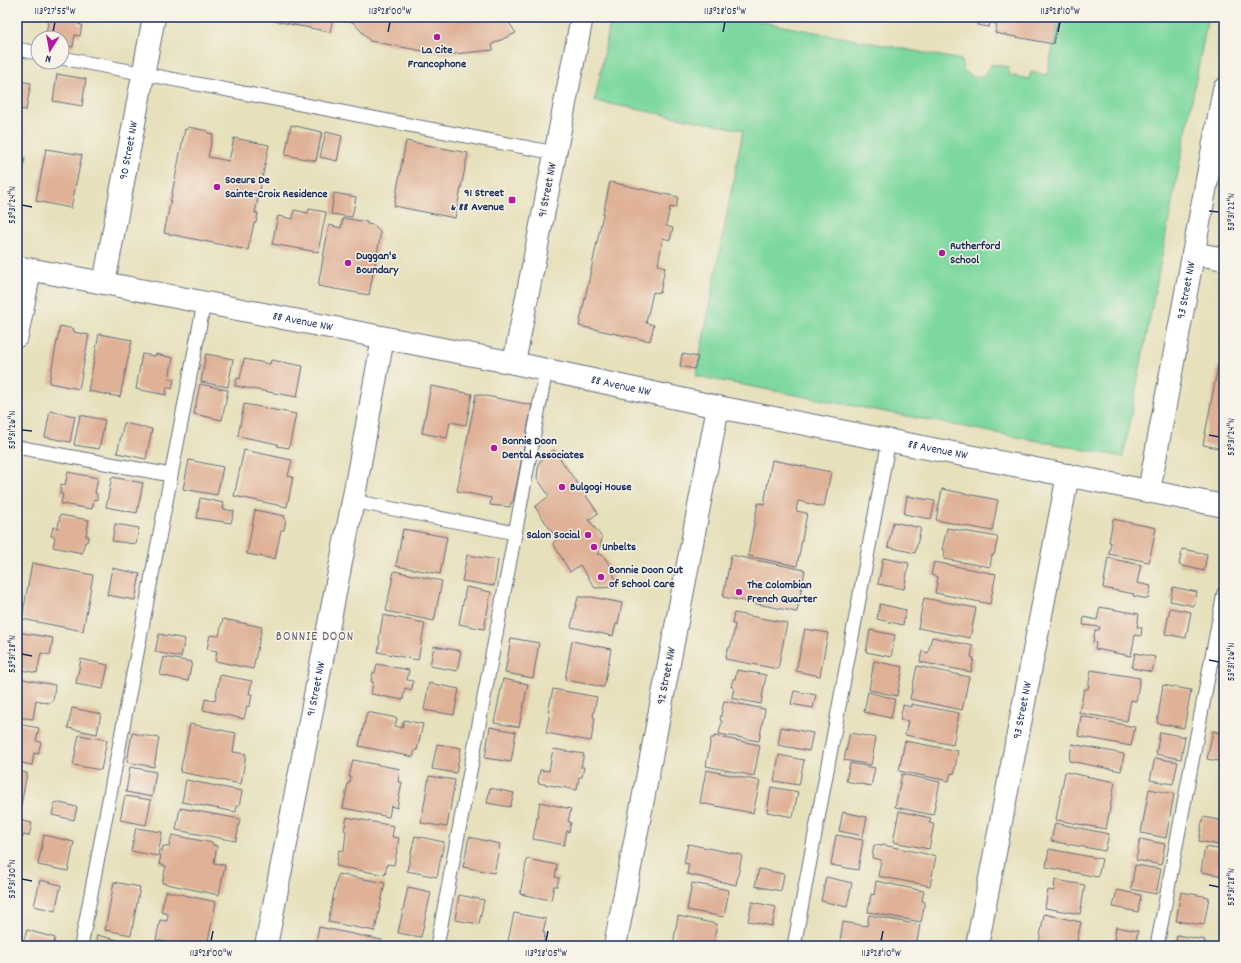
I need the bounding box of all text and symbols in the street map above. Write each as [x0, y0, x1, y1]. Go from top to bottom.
text: 113°27'55"W [35, 5, 76, 19]
text: 113°28'00"W [369, 5, 412, 19]
text: 113°28'05"W [704, 5, 746, 19]
text: 113°28'10"W [1040, 5, 1080, 19]
north arrow [30, 30, 70, 70]
marker: La Cite Francophone [432, 32, 442, 42]
place label: La Cite Francophone [408, 42, 467, 73]
text: N [44, 49, 53, 66]
street label: 90 Street NW [115, 119, 143, 181]
street label: 91 Street NW [534, 161, 562, 219]
place label: Soeurs De Sainte-Croix Residence [225, 172, 328, 203]
marker: Soeurs De Sainte-Croix Residence [212, 182, 222, 192]
place label: 91 Street & 88 Avenue [451, 185, 505, 216]
text: 53°31'24"N [6, 186, 20, 224]
text: 53°31'22"N [1225, 193, 1239, 231]
marker: 91 Street & 88 Avenue [507, 195, 517, 205]
place label: Rutherford School [950, 238, 1001, 269]
place label: Duggan's Boundary [356, 248, 399, 279]
marker: Rutherford School [937, 248, 947, 258]
marker: Duggan's Boundary [343, 258, 353, 268]
street label: 93 Street NW [1173, 260, 1200, 321]
street label: 88 Avenue NW [271, 308, 334, 336]
street label: 88 Avenue NW [589, 371, 653, 401]
text: 53°31'26"N [6, 411, 20, 449]
text: 53°31'24"N [1225, 418, 1239, 456]
place label: Bonnie Doon Dental Associates [502, 433, 584, 464]
street label: 88 Avenue NW [906, 436, 969, 464]
marker: Bonnie Doon Dental Associates [489, 443, 499, 453]
place label: Bulgogi House [570, 479, 632, 496]
marker: Bulgogi House [557, 482, 567, 492]
place label: Salon Social [526, 527, 580, 544]
marker: Salon Social [583, 530, 593, 540]
place label: Unbelts [602, 539, 636, 556]
marker: Unbelts [589, 542, 599, 552]
place label: Bonnie Doon Out of School Care [609, 562, 684, 593]
marker: Bonnie Doon Out of School Care [596, 572, 606, 582]
place label: The Colombian French Quarter [747, 577, 818, 608]
marker: The Colombian French Quarter [734, 587, 744, 597]
district label: BONNIE DOON [276, 628, 354, 647]
text: 53°31'28"N [6, 635, 20, 673]
text: 53°31'26"N [1225, 643, 1239, 681]
street label: 92 Street NW [653, 646, 681, 706]
street label: 91 Street NW [303, 660, 330, 718]
street label: 93 Street NW [1009, 680, 1036, 741]
text: 53°31'30"N [6, 859, 20, 899]
text: 53°31'28"N [1225, 868, 1239, 906]
text: 113°28'00"W [190, 947, 233, 961]
text: 113°28'05"W [525, 947, 567, 961]
text: 113°28'10"W [861, 947, 901, 961]

